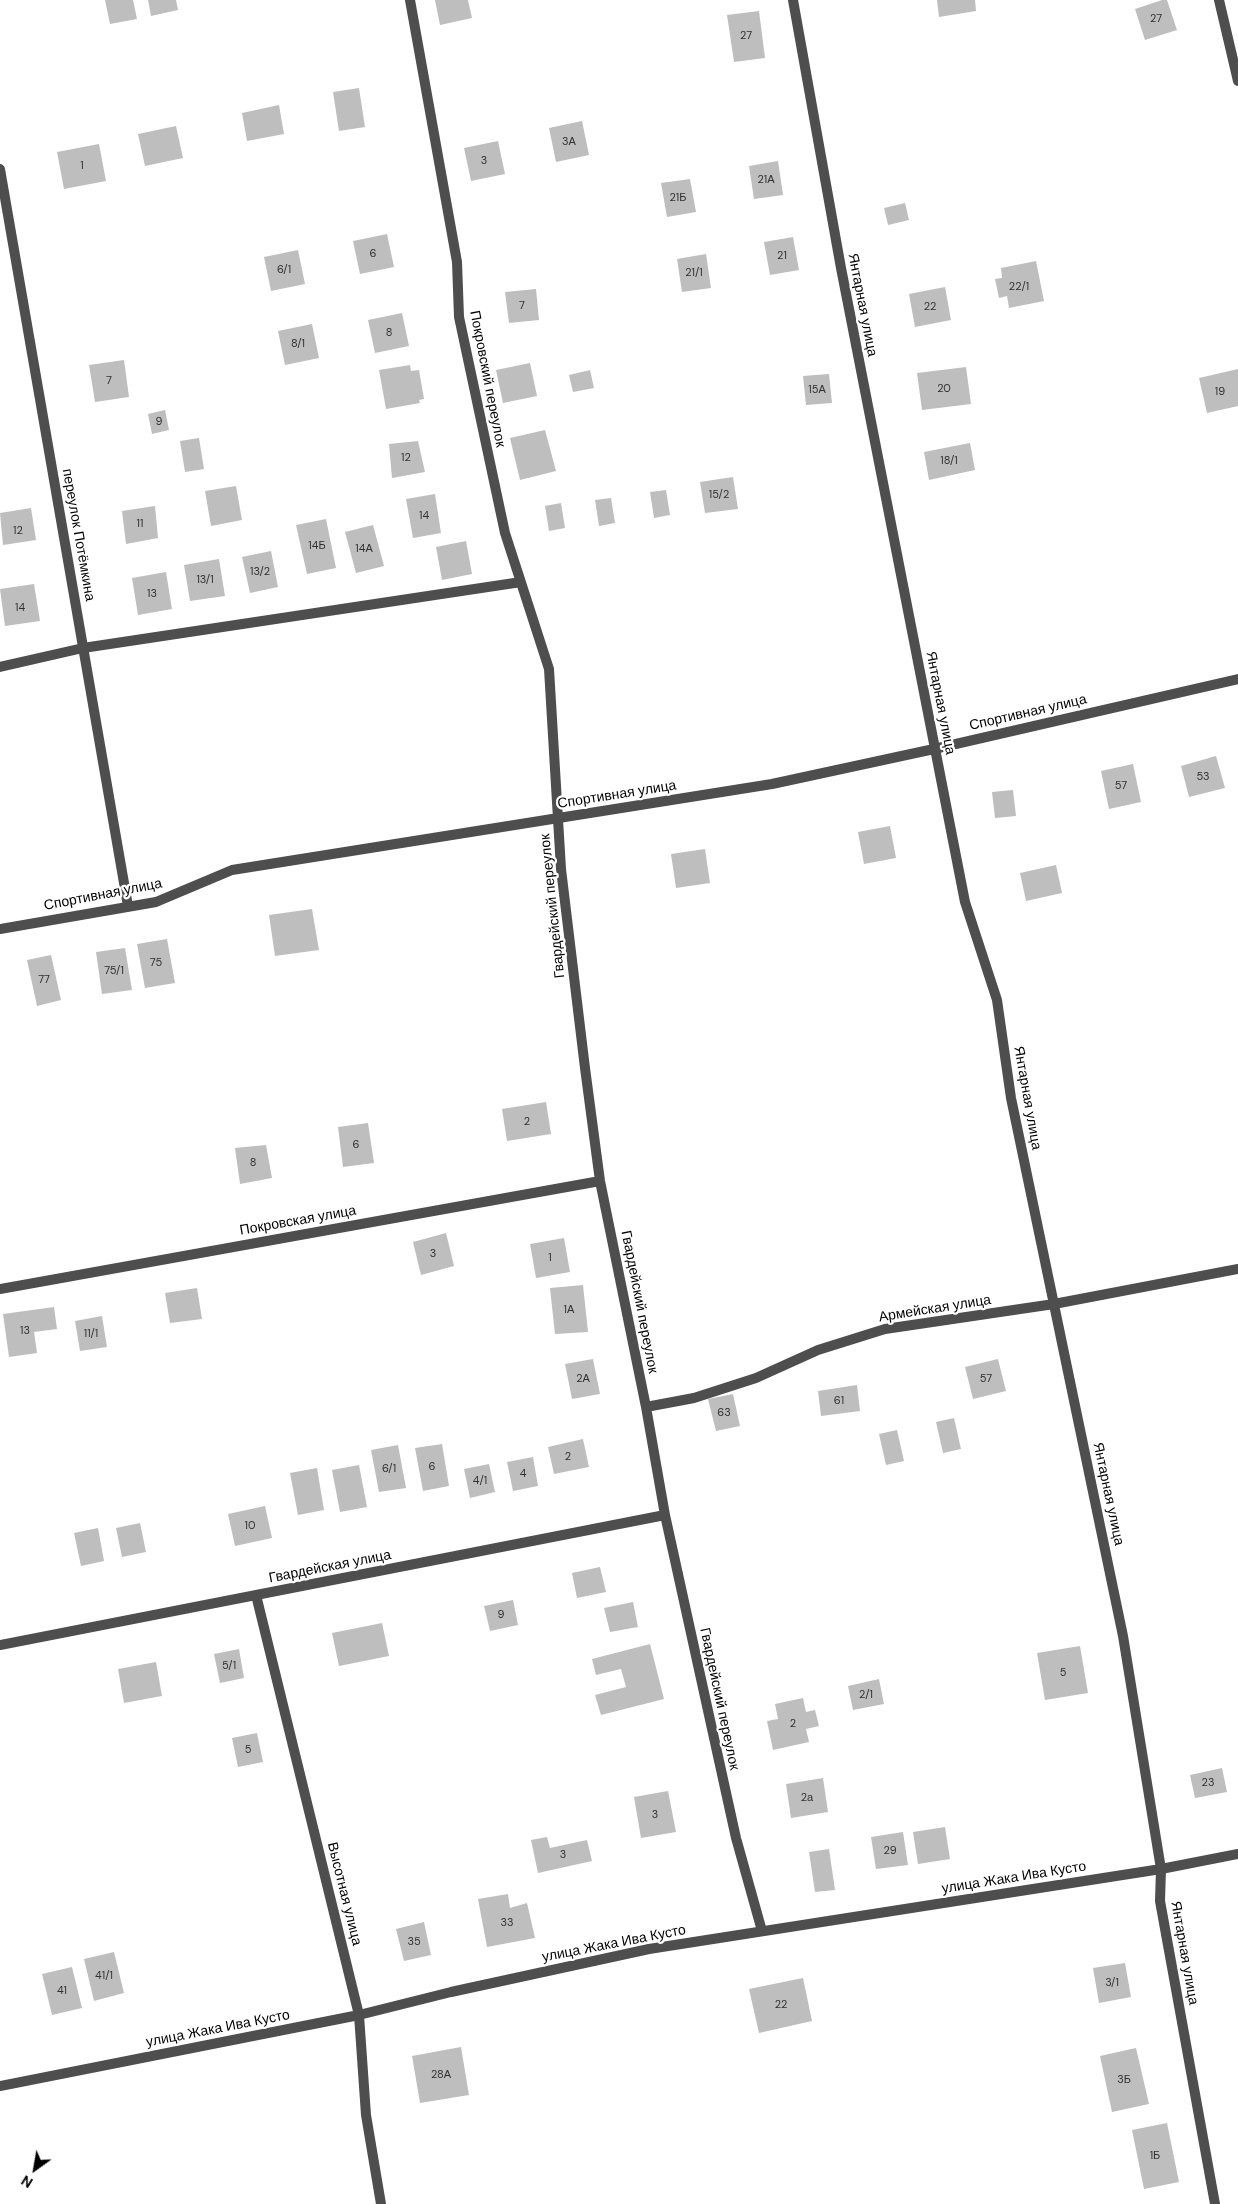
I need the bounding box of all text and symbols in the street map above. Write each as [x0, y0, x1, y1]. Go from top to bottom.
house number: 27 [1150, 12, 1162, 26]
house number: 27 [740, 29, 752, 43]
house number: 3А [562, 135, 576, 149]
house number: 3 [481, 154, 487, 168]
house number: 1 [80, 159, 84, 173]
house number: 21А [757, 173, 775, 187]
house number: 21Б [670, 191, 686, 205]
house number: 6 [370, 247, 376, 261]
house number: 21 [777, 249, 787, 263]
street label: Янтарная улица [844, 252, 880, 358]
house number: 6/1 [277, 263, 291, 277]
house number: 21/1 [685, 266, 703, 280]
house number: 22/1 [1009, 280, 1029, 294]
house number: 7 [519, 299, 525, 313]
house number: 22 [924, 300, 936, 314]
street label: Покровский переулок [465, 309, 509, 449]
house number: 8 [386, 326, 392, 340]
house number: 8/1 [291, 337, 305, 351]
house number: 7 [106, 374, 112, 388]
house number: 20 [937, 382, 951, 396]
house number: 15А [808, 383, 826, 397]
house number: 19 [1215, 385, 1225, 399]
house number: 9 [156, 415, 162, 429]
house number: 12 [401, 451, 411, 465]
house number: 18/1 [940, 454, 958, 468]
street label: переулок Потёмкина [58, 467, 98, 603]
house number: 15/2 [709, 488, 729, 502]
house number: 14 [419, 509, 429, 523]
house number: 11 [137, 517, 143, 531]
house number: 12 [13, 524, 23, 538]
house number: 14Б [308, 539, 326, 553]
house number: 14А [355, 542, 373, 556]
house number: 13/2 [250, 565, 270, 579]
house number: 13/1 [196, 573, 214, 587]
house number: 13 [147, 587, 157, 601]
house number: 14 [15, 601, 25, 615]
street label: Янтарная улица [922, 650, 958, 756]
street label: Спортивная улица [968, 691, 1088, 735]
house number: 53 [1196, 770, 1210, 784]
street label: Спортивная улица [556, 777, 678, 813]
house number: 57 [1115, 779, 1127, 793]
street label: Гвардейский переулок [537, 833, 569, 979]
street label: Спортивная улица [43, 875, 163, 915]
house number: 75 [150, 956, 162, 970]
house number: 75/1 [104, 964, 124, 978]
house number: 77 [38, 973, 50, 987]
street label: Янтарная улица [1010, 1045, 1044, 1151]
house number: 2 [524, 1115, 530, 1129]
house number: 6 [353, 1138, 359, 1152]
house number: 8 [250, 1156, 256, 1170]
street label: Покровская улица [239, 1202, 357, 1240]
street label: Гвардейский переулок [617, 1229, 661, 1375]
house number: 3 [430, 1247, 436, 1261]
house number: 1 [548, 1251, 552, 1265]
street label: Армейская улица [878, 1292, 992, 1326]
house number: 1А [564, 1303, 574, 1317]
house number: 13 [20, 1324, 30, 1338]
house number: 11/1 [84, 1327, 98, 1341]
house number: 2А [576, 1372, 590, 1386]
house number: 57 [980, 1372, 992, 1386]
house number: 61 [834, 1394, 844, 1408]
house number: 63 [717, 1406, 731, 1420]
street label: Янтарная улица [1089, 1441, 1127, 1547]
house number: 2 [565, 1450, 571, 1464]
house number: 6 [429, 1460, 435, 1474]
house number: 6/1 [382, 1462, 396, 1476]
house number: 4 [520, 1467, 526, 1481]
house number: 4/1 [473, 1474, 487, 1488]
house number: 10 [245, 1519, 255, 1533]
street label: Гвардейская улица [267, 1547, 393, 1587]
house number: 9 [498, 1608, 504, 1622]
street label: Гвардейский переулок [696, 1626, 742, 1772]
house number: 5/1 [222, 1659, 236, 1673]
house number: 5 [1060, 1666, 1066, 1680]
house number: 2/1 [859, 1688, 873, 1702]
house number: 2 [790, 1717, 796, 1731]
house number: 5 [245, 1743, 251, 1757]
house number: 23 [1202, 1776, 1214, 1790]
house number: 2а [801, 1791, 813, 1805]
house number: 3 [652, 1808, 658, 1822]
street label: Высотная улица [323, 1841, 365, 1947]
house number: 29 [883, 1844, 897, 1858]
house number: 3 [560, 1848, 566, 1862]
street label: улица Жака Ива Кусто [941, 1858, 1087, 1898]
street label: Янтарная улица [1167, 1900, 1201, 2006]
house number: 33 [500, 1916, 514, 1930]
street label: улица Жака Ива Кусто [541, 1922, 687, 1966]
house number: 35 [407, 1935, 421, 1949]
house number: 41/1 [95, 1969, 113, 1983]
house number: 3/1 [1105, 1976, 1119, 1990]
house number: 41 [57, 1984, 67, 1998]
house number: 22 [775, 1998, 787, 2012]
street label: улица Жака Ива Кусто [145, 2007, 291, 2051]
house number: 28А [431, 2068, 451, 2082]
house number: 3Б [1117, 2073, 1131, 2087]
north arrow [10, 2144, 60, 2194]
house number: 1Б [1150, 2149, 1160, 2163]
text: N [18, 2171, 36, 2192]

